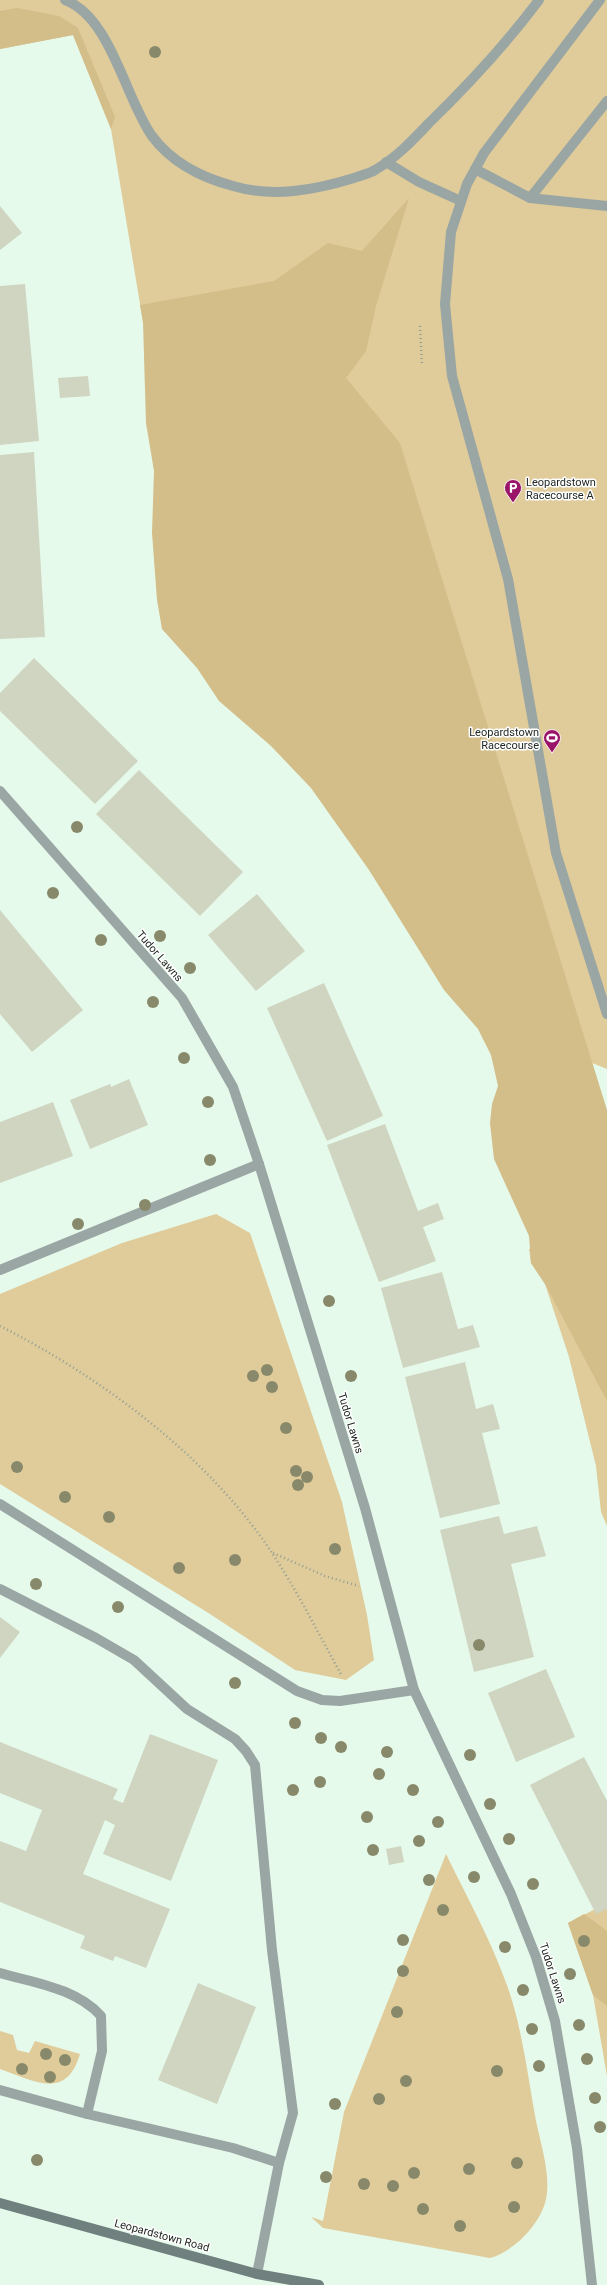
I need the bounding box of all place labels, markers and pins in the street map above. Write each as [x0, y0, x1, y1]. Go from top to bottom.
place label: Leopardstown Racecourse A [526, 476, 596, 502]
parking icon: Leopardstown Racecourse A [503, 478, 523, 503]
place label: Leopardstown Racecourse [469, 726, 539, 752]
sports icon: Leopardstown Racecourse [542, 728, 562, 753]

